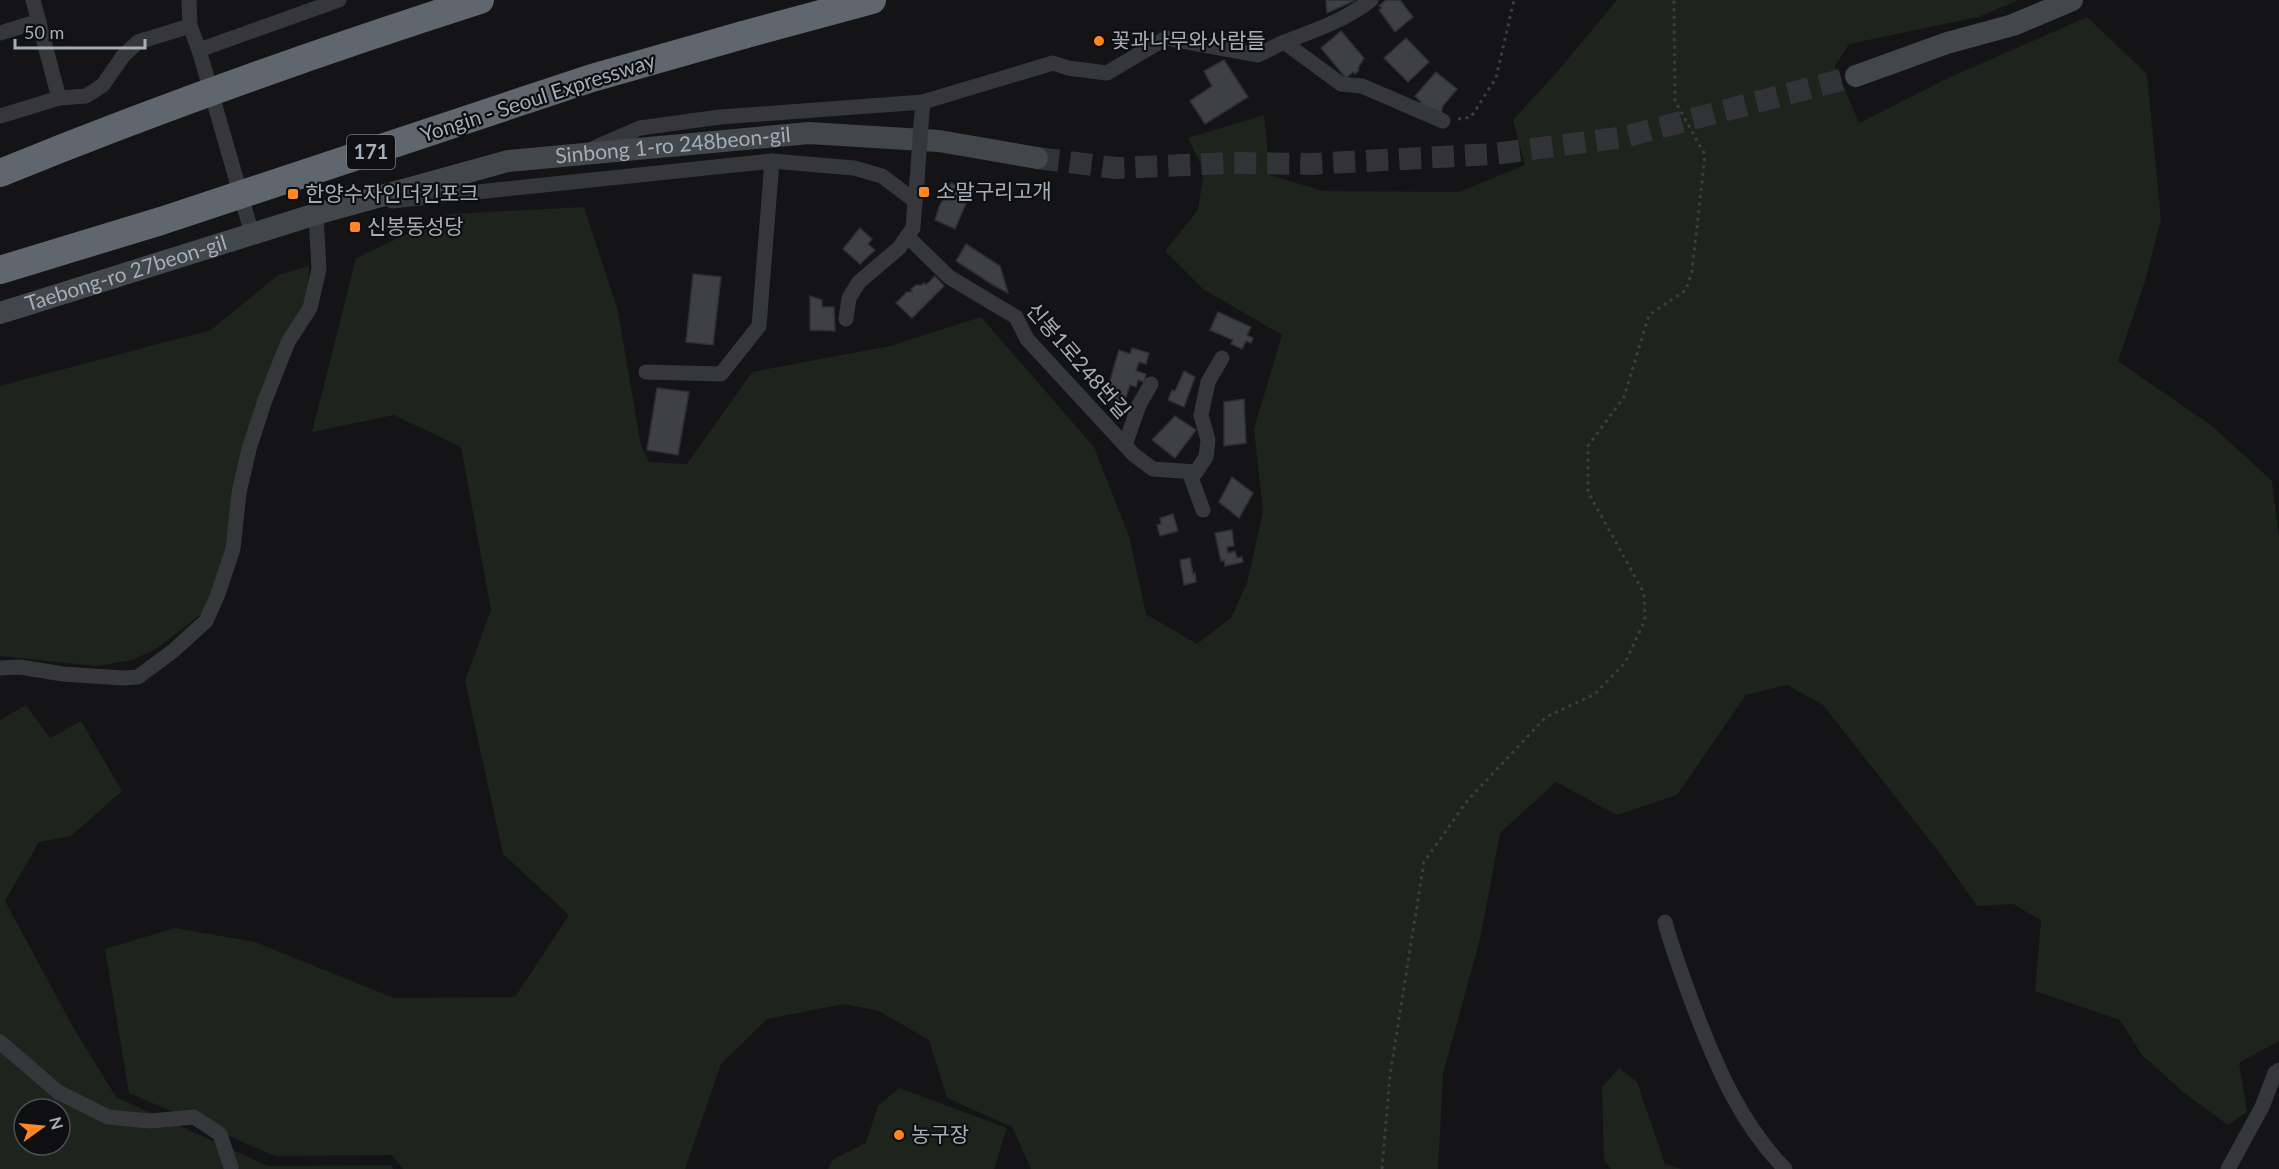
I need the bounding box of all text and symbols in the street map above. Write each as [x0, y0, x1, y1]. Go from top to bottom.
scale bar [15, 12, 146, 50]
text: 50 m [24, 21, 64, 43]
place label: 꽃과나무와사람들 [1111, 27, 1266, 52]
marker: 꽃과나무와사람들 [1092, 34, 1106, 48]
street label: Yongin - Seoul Expressway [417, 47, 658, 146]
street label: Sinbong 1-ro 248beon-gil [554, 121, 792, 168]
road number: 171 [347, 135, 395, 169]
place label: 소말구리고개 [936, 178, 1052, 203]
place label: 한양수자인더킨포크 [305, 180, 479, 205]
marker: 소말구리고개 [917, 185, 931, 199]
marker: 한양수자인더킨포크 [286, 187, 300, 201]
place label: 신봉동성당 [367, 213, 464, 238]
marker: 신봉동성당 [348, 220, 362, 234]
street label: Taebong-ro 27beon-gil [22, 229, 229, 315]
street label: 신봉1로248번길 [1022, 297, 1136, 423]
north arrow [12, 1097, 72, 1157]
text: N [46, 1115, 68, 1131]
place label: 농구장 [911, 1121, 969, 1146]
marker: 농구장 [892, 1128, 906, 1142]

